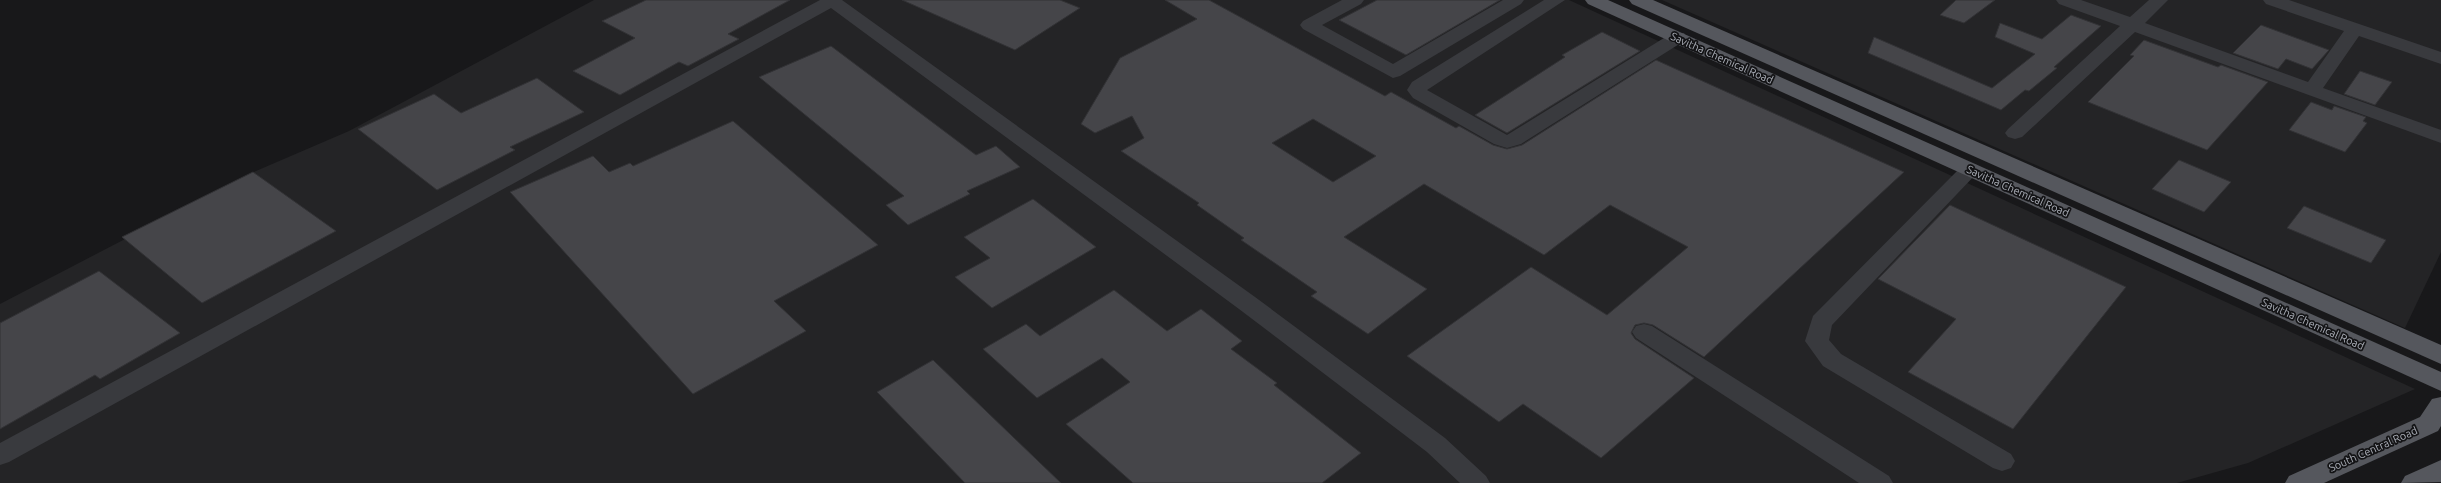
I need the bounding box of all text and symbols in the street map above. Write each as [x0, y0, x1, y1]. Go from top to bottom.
street label: Savitha Chemical Road [1669, 30, 1775, 86]
street label: Savitha Chemical Road [1965, 163, 2071, 219]
street label: Savitha Chemical Road [2260, 296, 2366, 352]
street label: South Central Road [2327, 424, 2419, 474]

